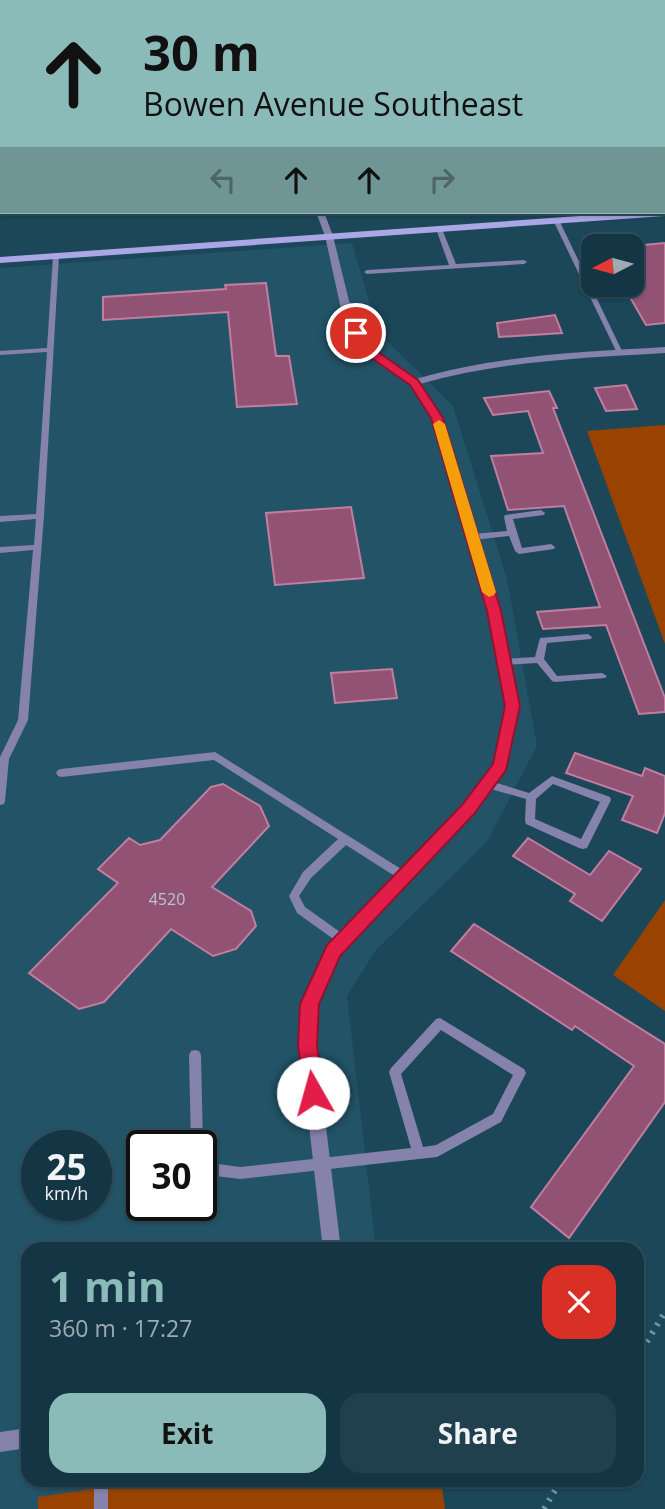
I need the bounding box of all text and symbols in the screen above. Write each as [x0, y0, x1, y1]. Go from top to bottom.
text: 30 m [143, 19, 260, 85]
icon: ahead [28, 28, 119, 119]
text: Bowen Avenue Southeast [143, 82, 523, 125]
icon: left [204, 161, 242, 199]
icon: ahead [277, 161, 315, 199]
icon: ahead [350, 161, 388, 199]
icon: right [423, 161, 461, 199]
north arrow [581, 234, 644, 298]
map controls [581, 234, 644, 297]
pin [326, 303, 386, 363]
icon: arrive [337, 314, 375, 352]
house number: 4520 [149, 888, 185, 910]
position arrow [276, 1056, 350, 1130]
speed limit sign: 30 [126, 1130, 217, 1221]
text: 25 [46, 1143, 87, 1190]
text: km/h [45, 1181, 88, 1205]
text: 1 min [49, 1257, 166, 1314]
button: close [542, 1265, 616, 1339]
text: 360 m · 17:27 [49, 1312, 192, 1344]
button: Exit [49, 1393, 326, 1473]
button: Share [340, 1393, 616, 1473]

